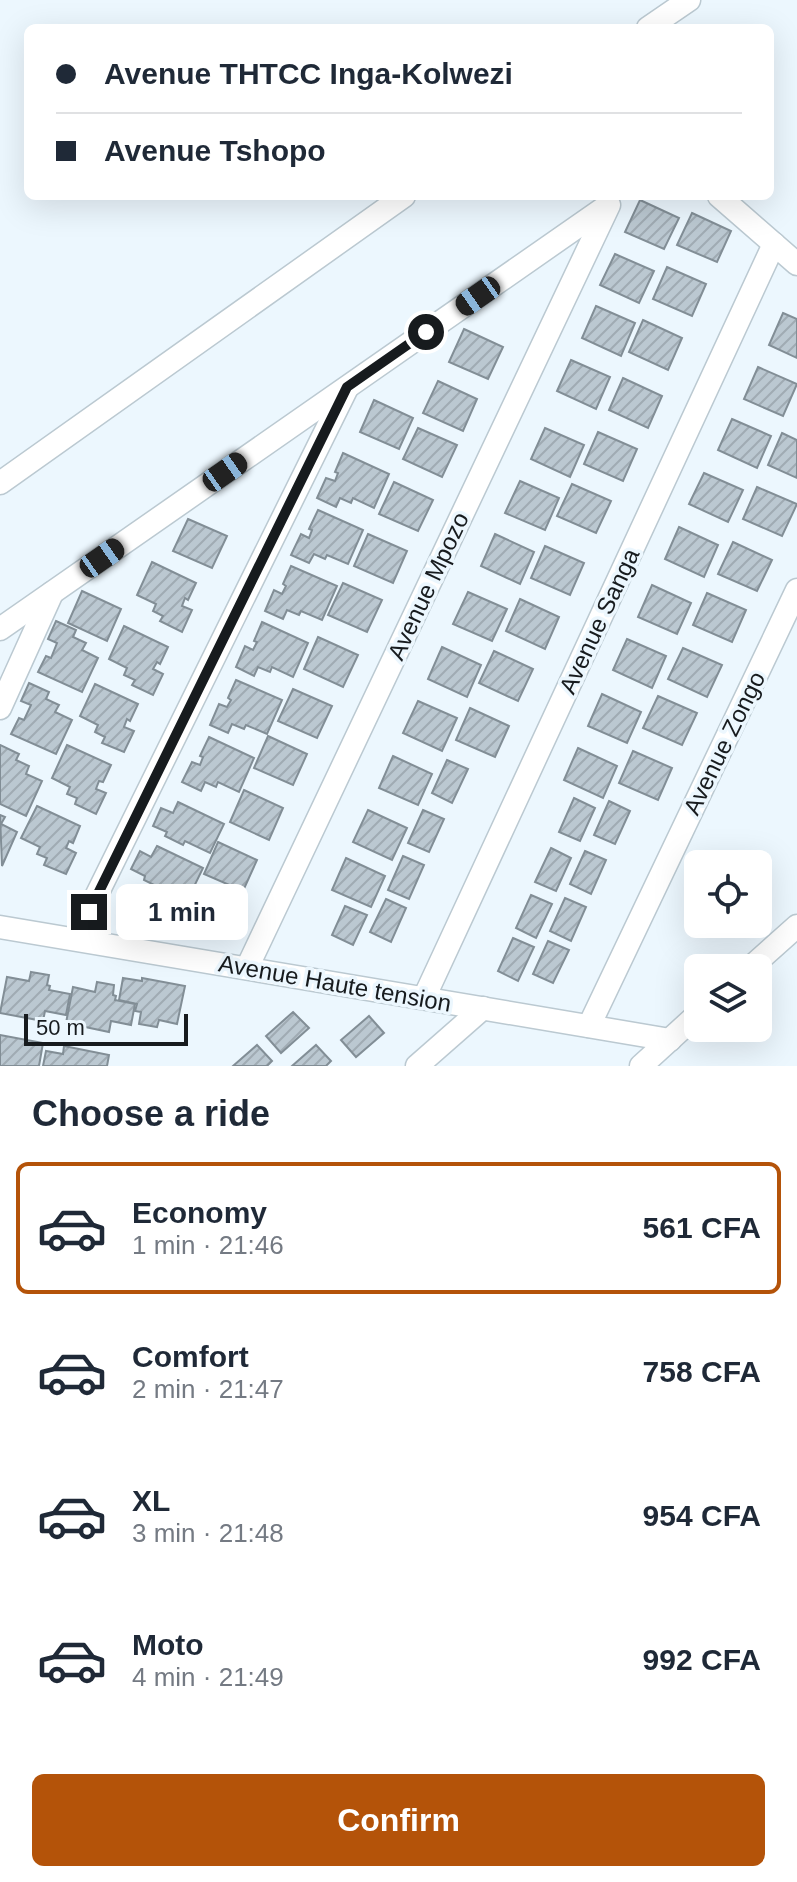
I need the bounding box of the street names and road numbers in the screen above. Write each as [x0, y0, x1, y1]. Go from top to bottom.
street label: Avenue Mpozo [382, 508, 474, 664]
street label: Avenue Sanga [554, 544, 645, 698]
street label: Avenue Zongo [678, 667, 770, 819]
street label: Avenue Haute tension [217, 949, 453, 1017]

